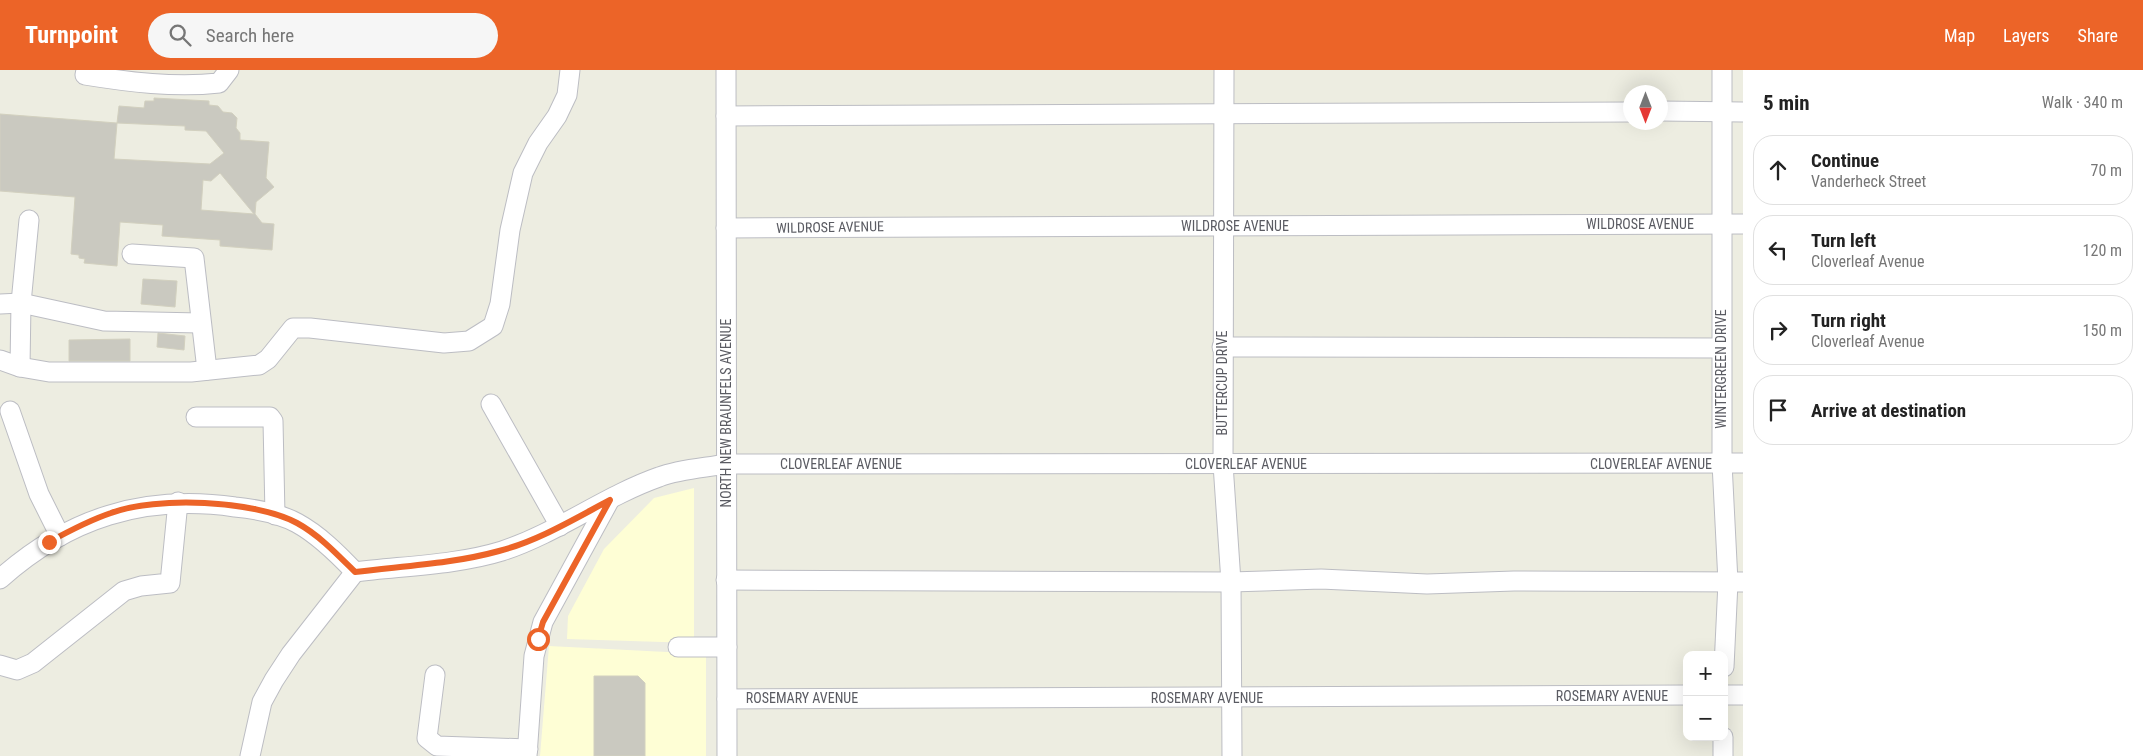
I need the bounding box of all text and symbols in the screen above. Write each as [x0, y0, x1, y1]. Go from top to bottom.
search box [148, 13, 498, 58]
text: Turnpoint [25, 21, 118, 49]
icon: search [166, 21, 194, 49]
text: Search here [206, 24, 294, 47]
text: Map [1944, 25, 1975, 46]
text: Layers [2003, 25, 2050, 46]
text: Share [2078, 25, 2118, 46]
north arrow [1623, 85, 1668, 130]
text: 5 min [1763, 91, 1810, 115]
text: Walk · 340 m [2042, 93, 2123, 112]
text: Continue [1811, 149, 1879, 172]
icon: ahead [1764, 156, 1792, 184]
text: 70 m [2090, 161, 2122, 180]
text: Vanderheck Street [1811, 172, 1926, 191]
street label: WILDROSE AVENUE [1586, 216, 1694, 232]
street label: WILDROSE AVENUE [776, 218, 884, 236]
street label: WILDROSE AVENUE [1181, 218, 1289, 234]
text: Turn left [1811, 229, 1876, 252]
icon: left [1764, 236, 1792, 264]
text: 120 m [2083, 241, 2122, 260]
text: Cloverleaf Avenue [1811, 252, 1924, 271]
street label: WINTERGREEN DRIVE [1713, 309, 1729, 429]
text: Turn right [1811, 309, 1886, 332]
icon: right [1764, 316, 1792, 344]
street label: NORTH NEW BRAUNFELS AVENUE [718, 319, 734, 507]
text: 150 m [2083, 321, 2122, 340]
street label: BUTTERCUP DRIVE [1214, 330, 1230, 436]
text: Cloverleaf Avenue [1811, 332, 1924, 351]
icon: arrive [1764, 396, 1792, 424]
text: Arrive at destination [1811, 399, 1966, 422]
street label: CLOVERLEAF AVENUE [780, 456, 902, 472]
street label: CLOVERLEAF AVENUE [1185, 456, 1307, 472]
street label: CLOVERLEAF AVENUE [1590, 456, 1712, 472]
route end [38, 531, 61, 554]
route start [527, 628, 550, 651]
map controls [1683, 651, 1728, 741]
button: + [1683, 651, 1728, 696]
street label: ROSEMARY AVENUE [1556, 688, 1668, 704]
street label: ROSEMARY AVENUE [746, 690, 858, 706]
street label: ROSEMARY AVENUE [1151, 690, 1263, 706]
button: − [1683, 696, 1728, 741]

